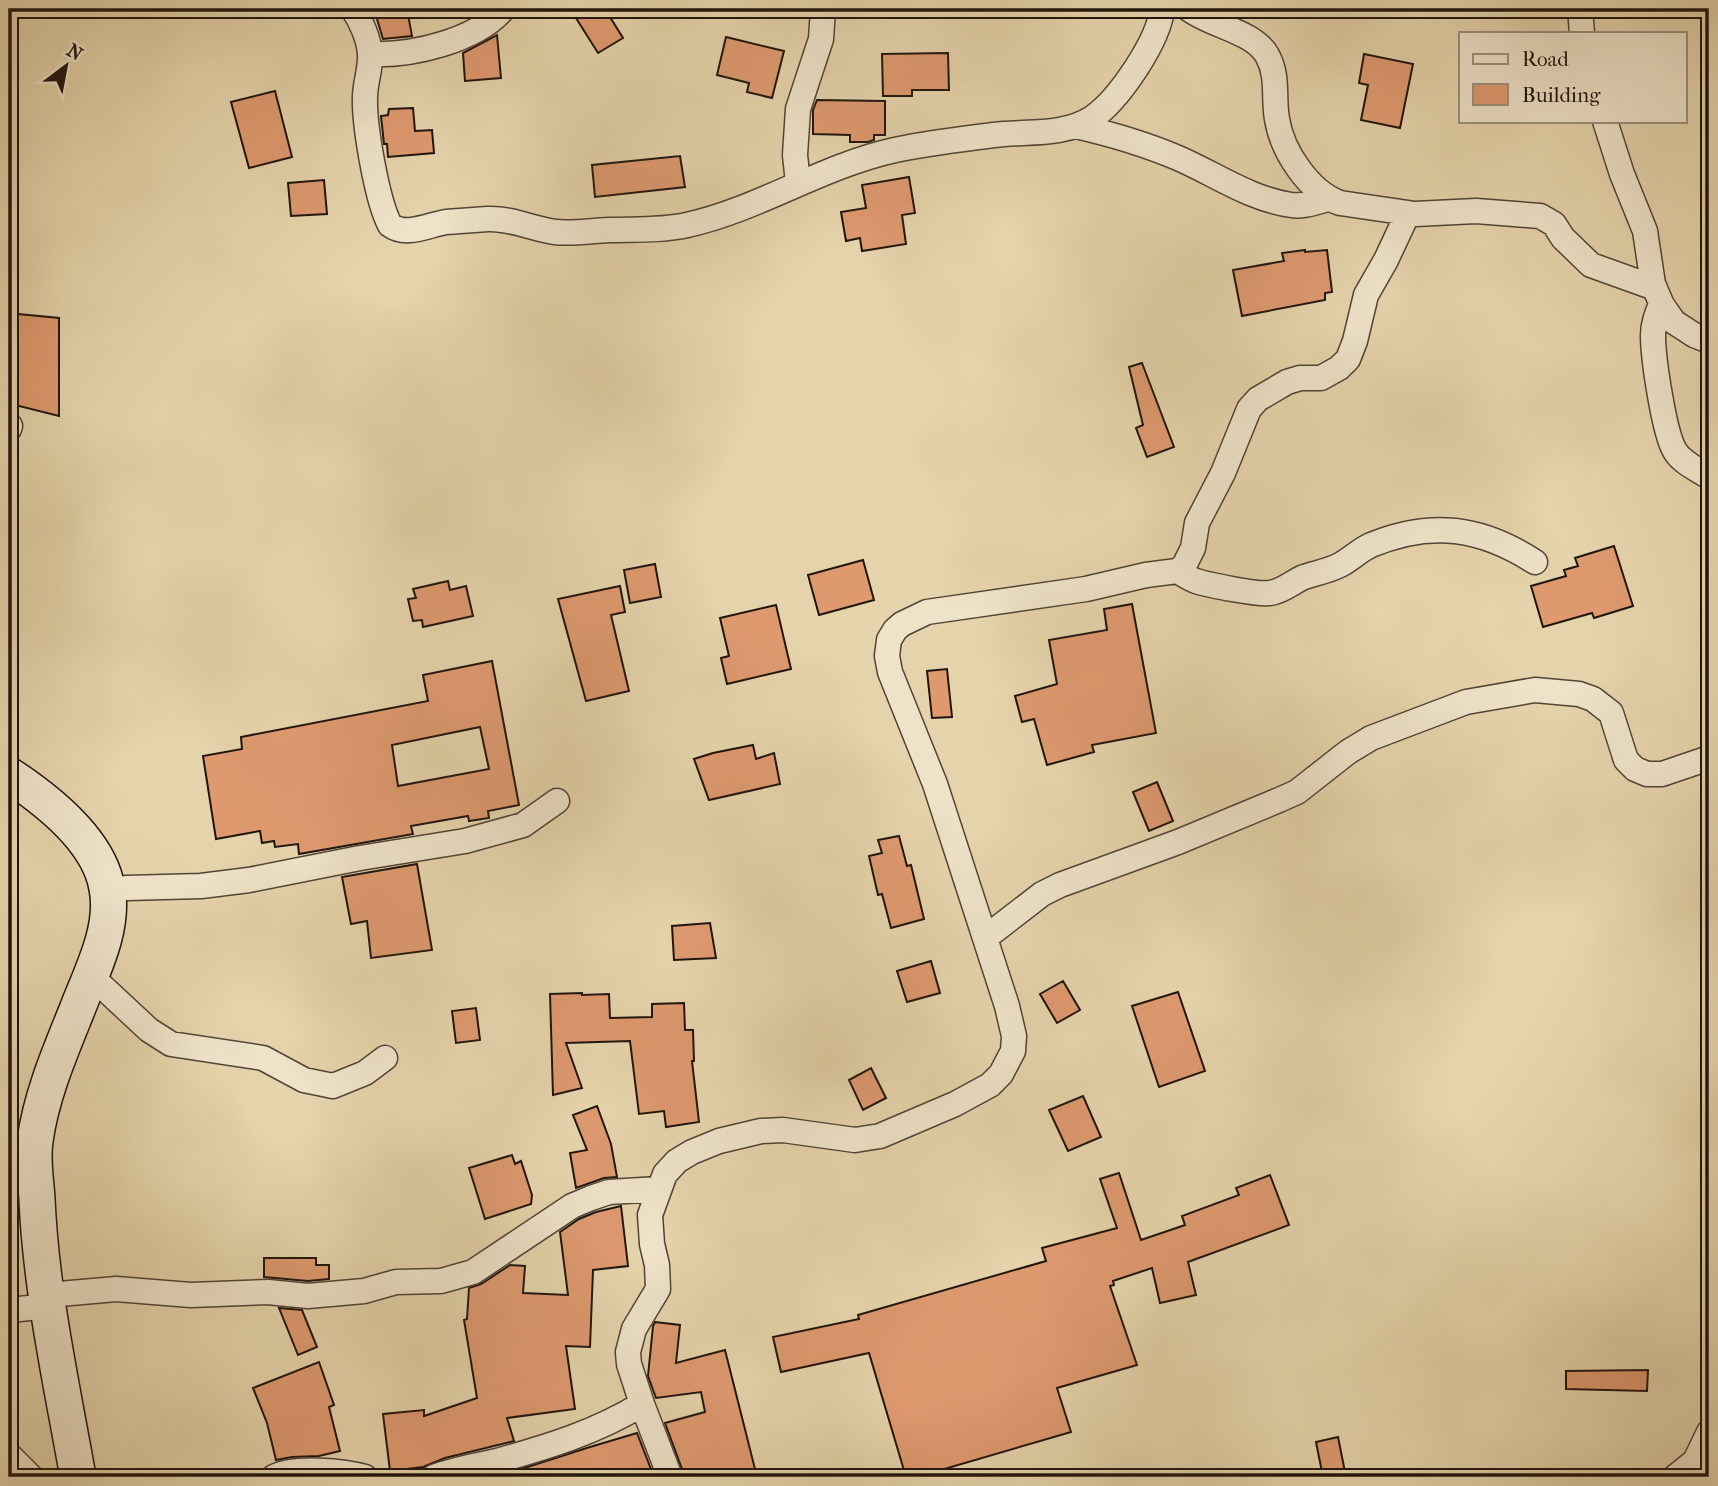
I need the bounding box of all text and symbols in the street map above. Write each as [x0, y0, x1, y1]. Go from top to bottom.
north arrow [32, 32, 102, 102]
legend [1459, 32, 1686, 122]
text: N [63, 39, 87, 66]
text: Road [1522, 47, 1569, 71]
text: Building [1522, 83, 1601, 107]

